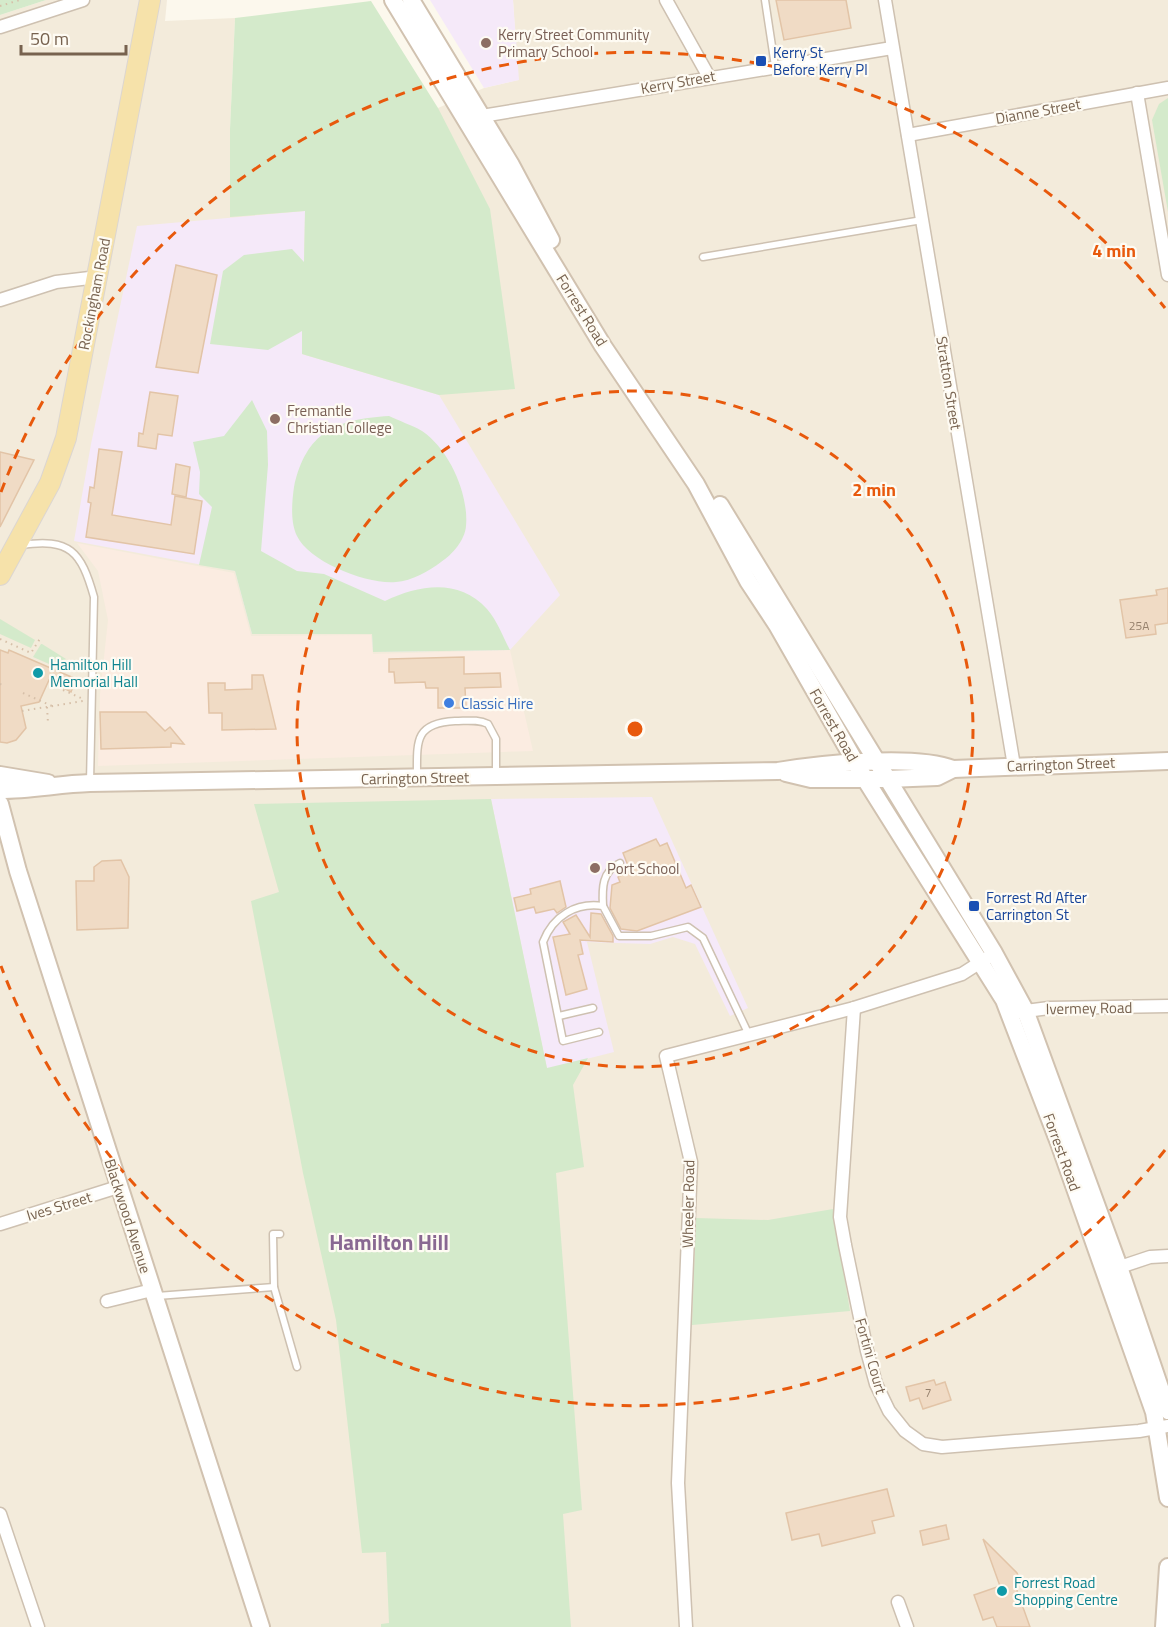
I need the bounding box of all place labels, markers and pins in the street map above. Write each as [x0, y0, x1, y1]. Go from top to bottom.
place label: Kerry Street Community Primary School [498, 23, 650, 63]
marker: Kerry Street Community Primary School [479, 36, 493, 50]
place label: Kerry St Before Kerry Pl [773, 41, 868, 81]
marker: Kerry St Before Kerry Pl [754, 54, 768, 68]
place label: Fremantle Christian College [287, 399, 392, 439]
marker: Fremantle Christian College [268, 412, 282, 426]
place label: Hamilton Hill Memorial Hall [50, 653, 138, 693]
marker: Hamilton Hill Memorial Hall [31, 666, 45, 680]
place label: Classic Hire [461, 692, 533, 715]
marker: Classic Hire [442, 696, 456, 710]
centre of rings [625, 719, 645, 739]
place label: Port School [607, 857, 680, 880]
marker: Port School [588, 861, 602, 875]
place label: Forrest Rd After Carrington St [986, 886, 1087, 926]
marker: Forrest Rd After Carrington St [967, 899, 981, 913]
place label: Forrest Road Shopping Centre [1014, 1571, 1118, 1611]
marker: Forrest Road Shopping Centre [995, 1584, 1009, 1598]

